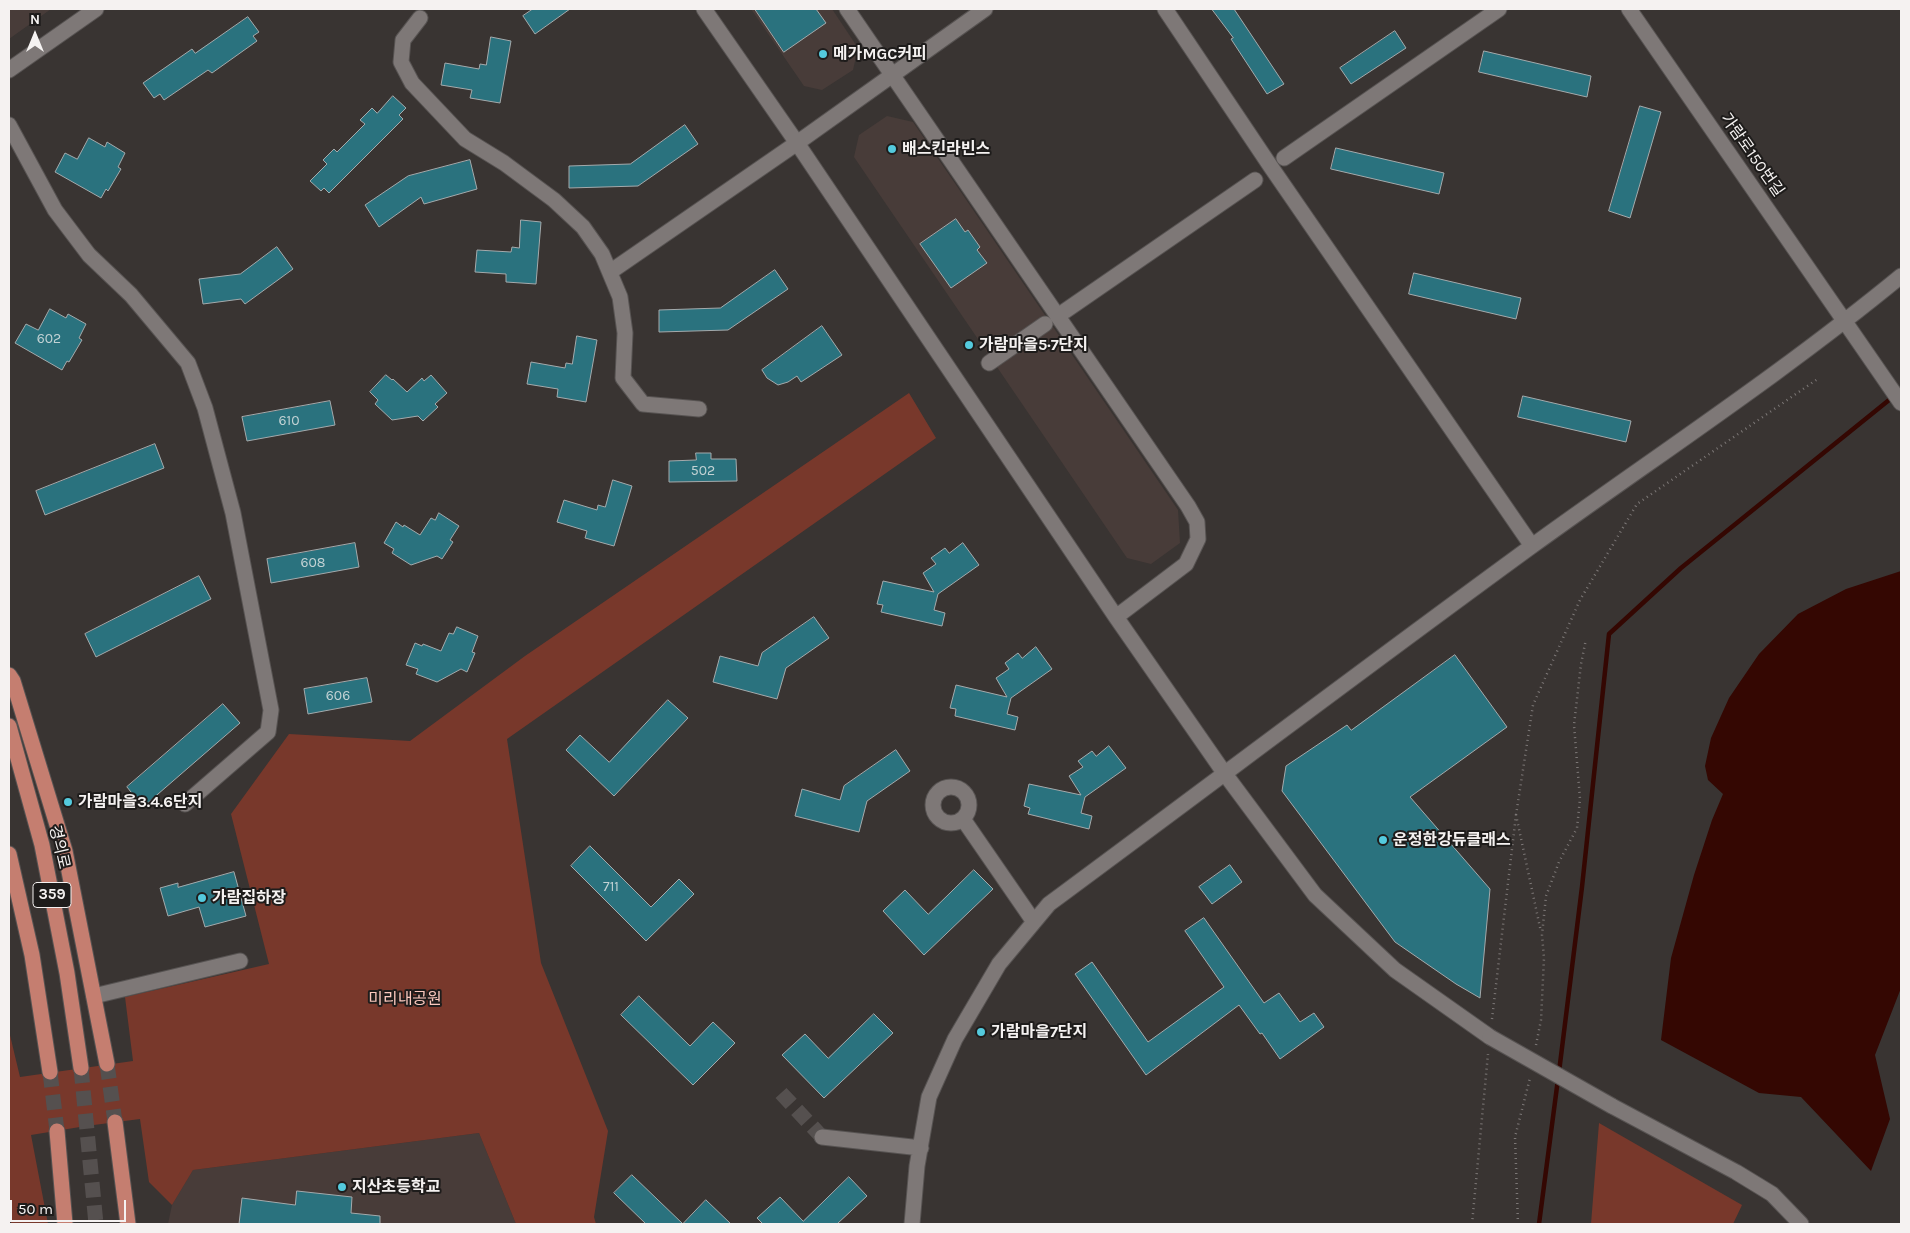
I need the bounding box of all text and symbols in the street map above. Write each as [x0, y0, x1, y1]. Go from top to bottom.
north arrow [10, 10, 60, 60]
text: N [30, 11, 40, 28]
place label: 메가MGC커피 [833, 44, 927, 64]
marker: 메가MGC커피 [817, 48, 829, 60]
street label: 가람로150번길 [1716, 110, 1788, 200]
place label: 배스킨라빈스 [902, 139, 990, 159]
marker: 배스킨라빈스 [886, 143, 898, 155]
house number: 602 [37, 331, 61, 347]
place label: 가람마을5·7단지 [979, 335, 1088, 355]
marker: 가람마을5·7단지 [963, 339, 975, 351]
house number: 610 [279, 413, 299, 429]
house number: 502 [691, 463, 715, 479]
house number: 608 [301, 555, 325, 571]
house number: 606 [326, 688, 350, 704]
place label: 가람마을3.4.6단지 [78, 792, 202, 812]
marker: 가람마을3.4.6단지 [62, 796, 74, 808]
street label: 경의로 [45, 823, 73, 871]
place label: 운정한강듀클래스 [1393, 830, 1511, 850]
marker: 운정한강듀클래스 [1377, 834, 1389, 846]
house number: 711 [603, 879, 619, 895]
road number: 359 [33, 882, 71, 908]
place label: 가람집하장 [212, 888, 286, 908]
marker: 가람집하장 [196, 892, 208, 904]
park label: 미리내공원 [368, 989, 442, 1009]
place label: 가람마을7단지 [991, 1022, 1087, 1042]
marker: 가람마을7단지 [975, 1026, 987, 1038]
place label: 지산초등학교 [352, 1177, 440, 1197]
marker: 지산초등학교 [336, 1181, 348, 1193]
scale bar [12, 1190, 129, 1222]
text: 50 m [18, 1200, 53, 1218]

